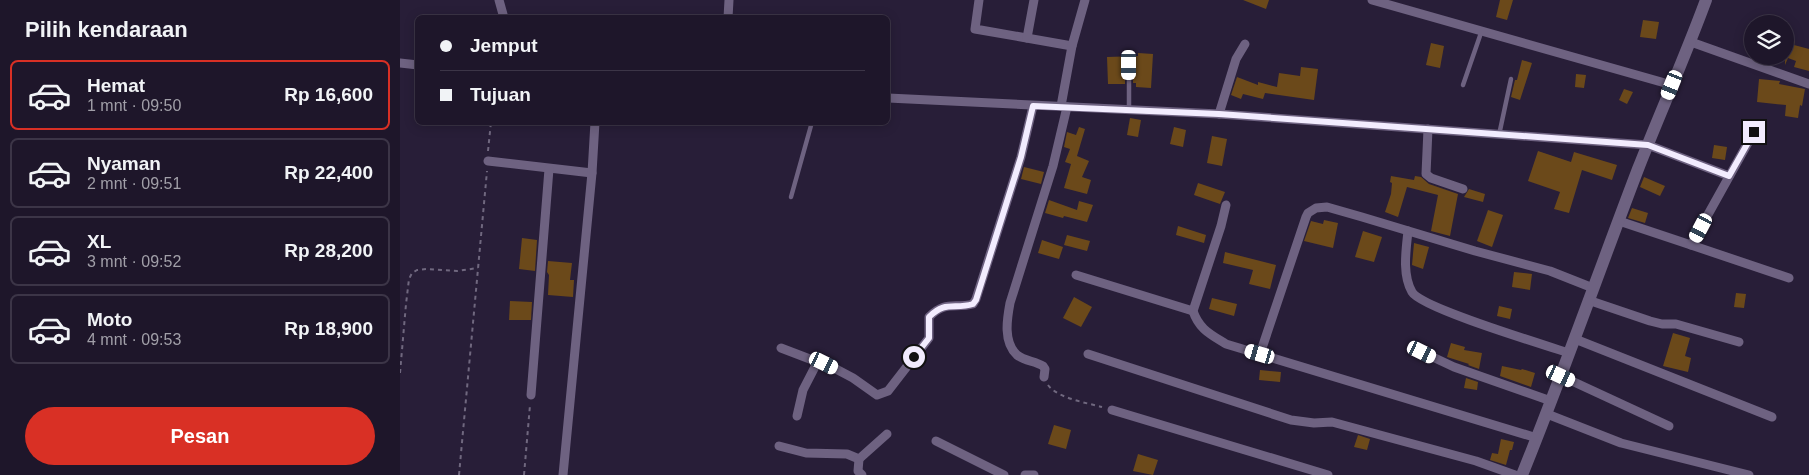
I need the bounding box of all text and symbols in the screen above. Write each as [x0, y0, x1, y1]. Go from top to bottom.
map controls [1744, 15, 1794, 65]
button: layers [1744, 15, 1794, 65]
text: Pilih kendaraan [25, 17, 188, 42]
text: Jemput [470, 35, 538, 56]
car [1121, 50, 1136, 80]
car [1659, 68, 1684, 102]
icon: car [27, 73, 72, 118]
text: Hemat [87, 75, 145, 96]
text: Rp 16,600 [284, 84, 373, 105]
text: Tujuan [470, 84, 531, 105]
text: 1 mnt · 09:50 [87, 97, 181, 114]
route end [1743, 121, 1765, 143]
icon: car [27, 151, 72, 196]
text: Nyaman [87, 153, 161, 174]
text: Rp 22,400 [284, 162, 373, 183]
text: 2 mnt · 09:51 [87, 175, 181, 192]
car [1687, 211, 1714, 245]
icon: car [27, 229, 72, 274]
text: XL [87, 231, 111, 252]
text: Rp 28,200 [284, 240, 373, 261]
text: 3 mnt · 09:52 [87, 253, 181, 270]
icon: car [27, 307, 72, 352]
text: Moto [87, 309, 132, 330]
text: Rp 18,900 [284, 318, 373, 339]
text: 4 mnt · 09:53 [87, 331, 181, 348]
car [1405, 339, 1438, 365]
car [1243, 343, 1276, 365]
route start [903, 346, 925, 368]
car [807, 350, 840, 376]
car [1544, 363, 1577, 389]
button: Pesan [25, 407, 375, 465]

